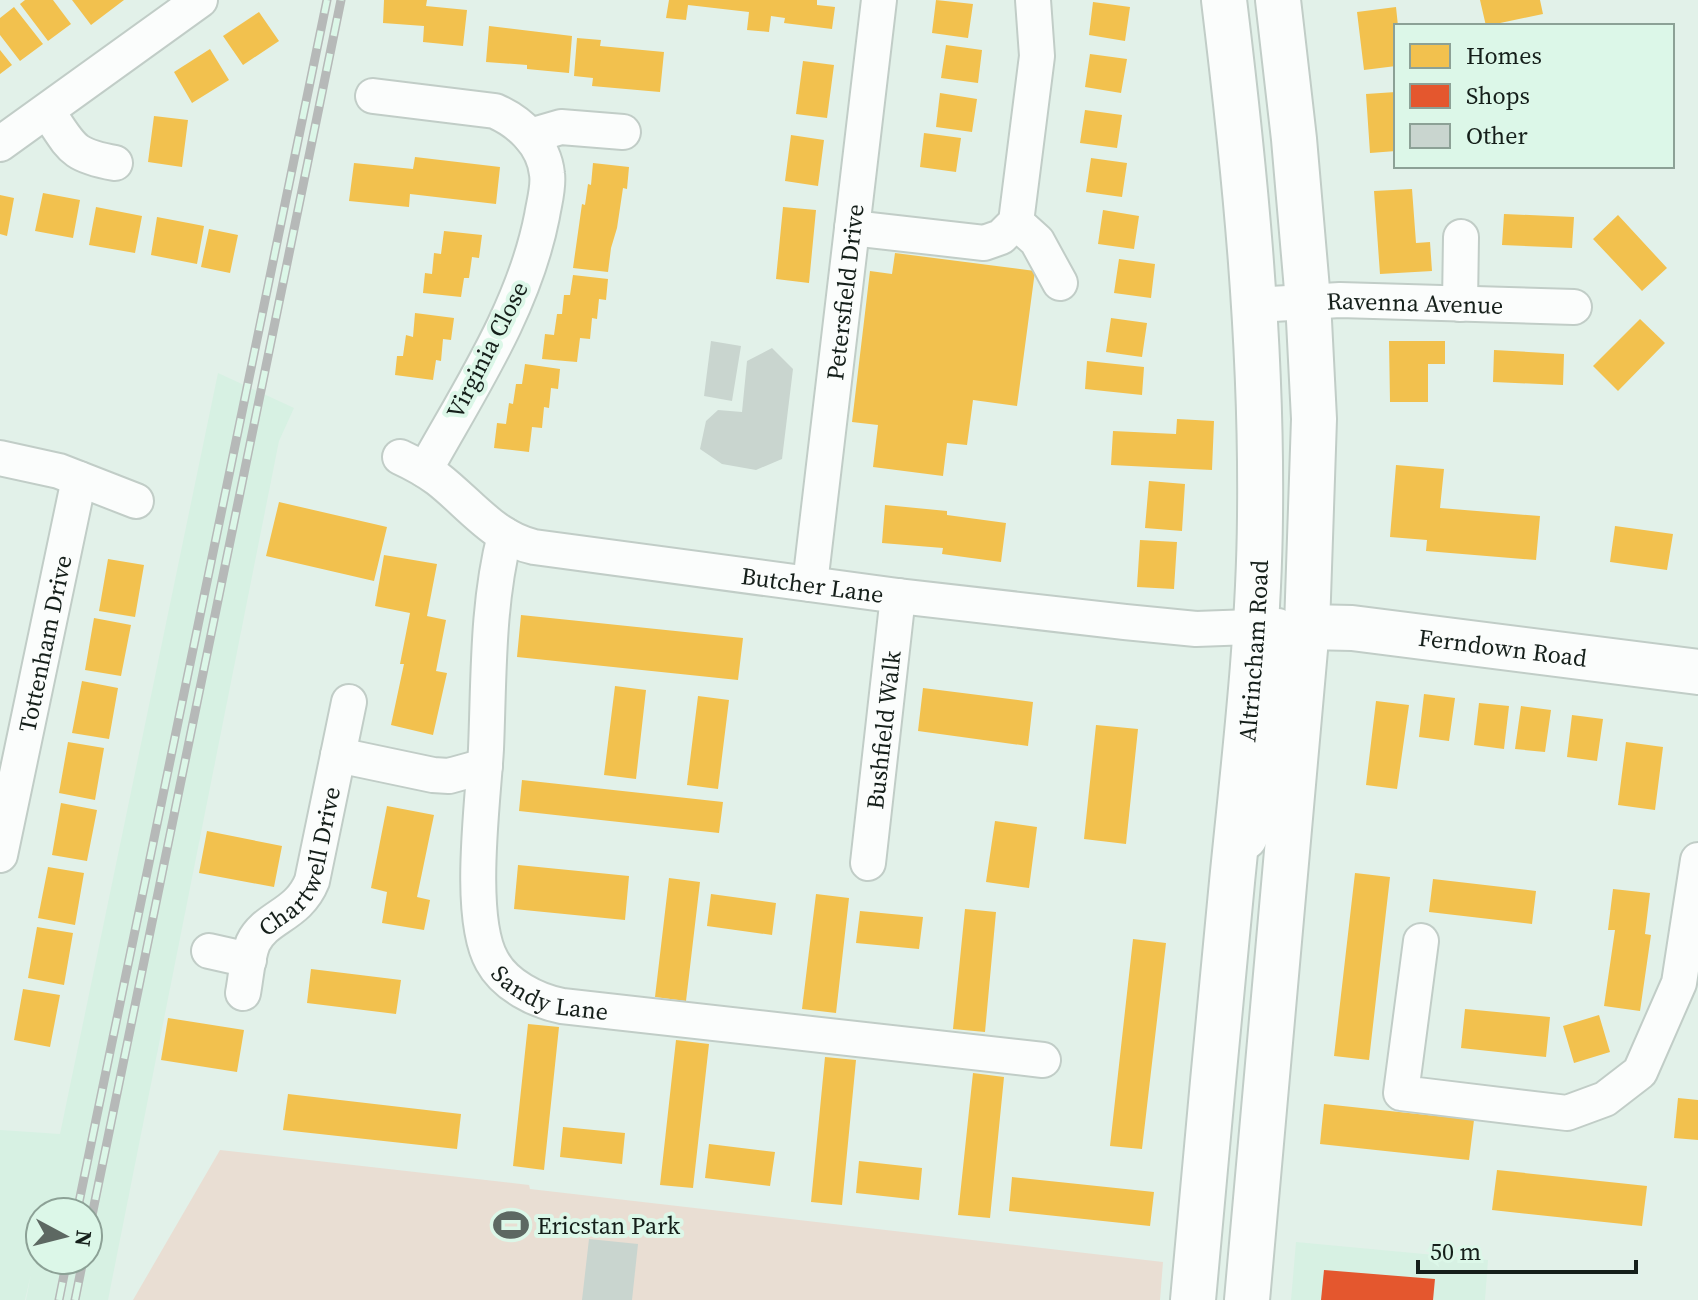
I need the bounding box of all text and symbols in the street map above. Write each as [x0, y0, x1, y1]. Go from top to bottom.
legend [1394, 24, 1674, 168]
text: Homes [1466, 39, 1542, 72]
text: Shops [1466, 79, 1530, 112]
text: Other [1466, 119, 1528, 152]
street label: Petersfield Drive [818, 202, 871, 382]
street label: Virginia Close [438, 276, 536, 424]
street label: Ravenna Avenue [1325, 283, 1504, 321]
street label: Tottenham Drive [10, 552, 79, 735]
street label: Butcher Lane [739, 559, 886, 610]
street label: Altrincham Road [1230, 559, 1276, 743]
street label: Ferndown Road [1417, 620, 1589, 674]
street label: Bushfield Walk [858, 648, 908, 811]
street label: Chartwell Drive [251, 784, 348, 943]
street label: Sandy Lane [484, 958, 610, 1028]
north arrow [24, 1196, 104, 1276]
sports icon: Ericstan Park [492, 1206, 530, 1244]
place label: Ericstan Park [537, 1209, 681, 1242]
scale bar [1418, 1224, 1636, 1274]
text: N [68, 1229, 100, 1248]
text: 50 m [1430, 1235, 1481, 1268]

